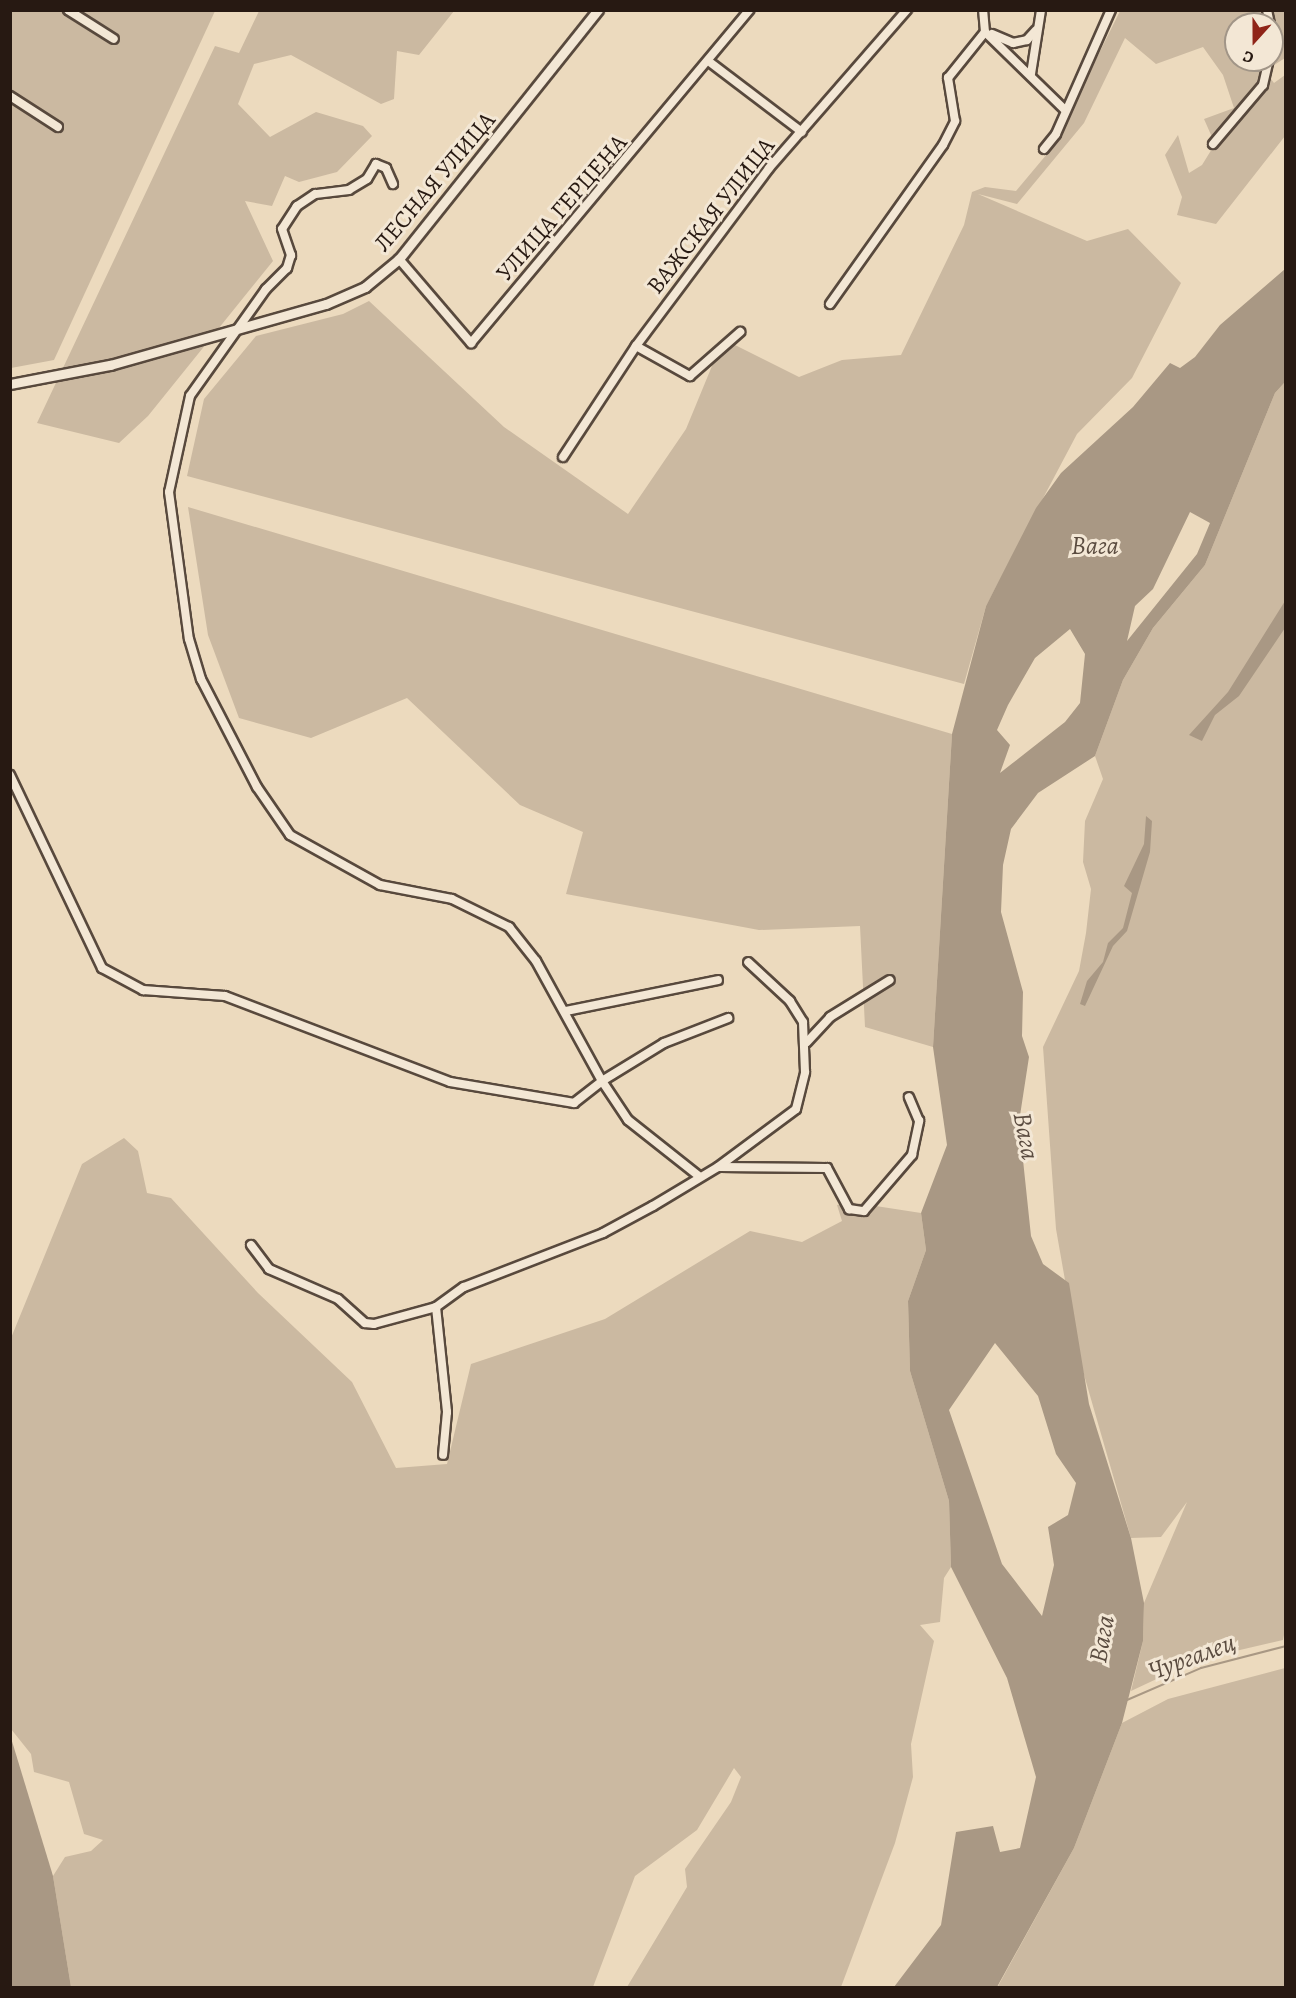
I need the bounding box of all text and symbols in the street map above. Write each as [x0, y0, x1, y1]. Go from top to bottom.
north arrow [1224, 12, 1284, 72]
text: С [1240, 45, 1257, 69]
street label: ЛЕСНАЯ УЛИЦА [368, 106, 502, 258]
street label: УЛИЦА ГЕРЦЕНА [491, 129, 633, 287]
street label: ВАЖСКАЯ УЛИЦА [641, 132, 781, 300]
water label: Вага [1071, 530, 1119, 562]
water label: Вага [1006, 1110, 1046, 1162]
water label: Вага [1082, 1613, 1122, 1665]
water label: Чургалец [1144, 1627, 1240, 1687]

